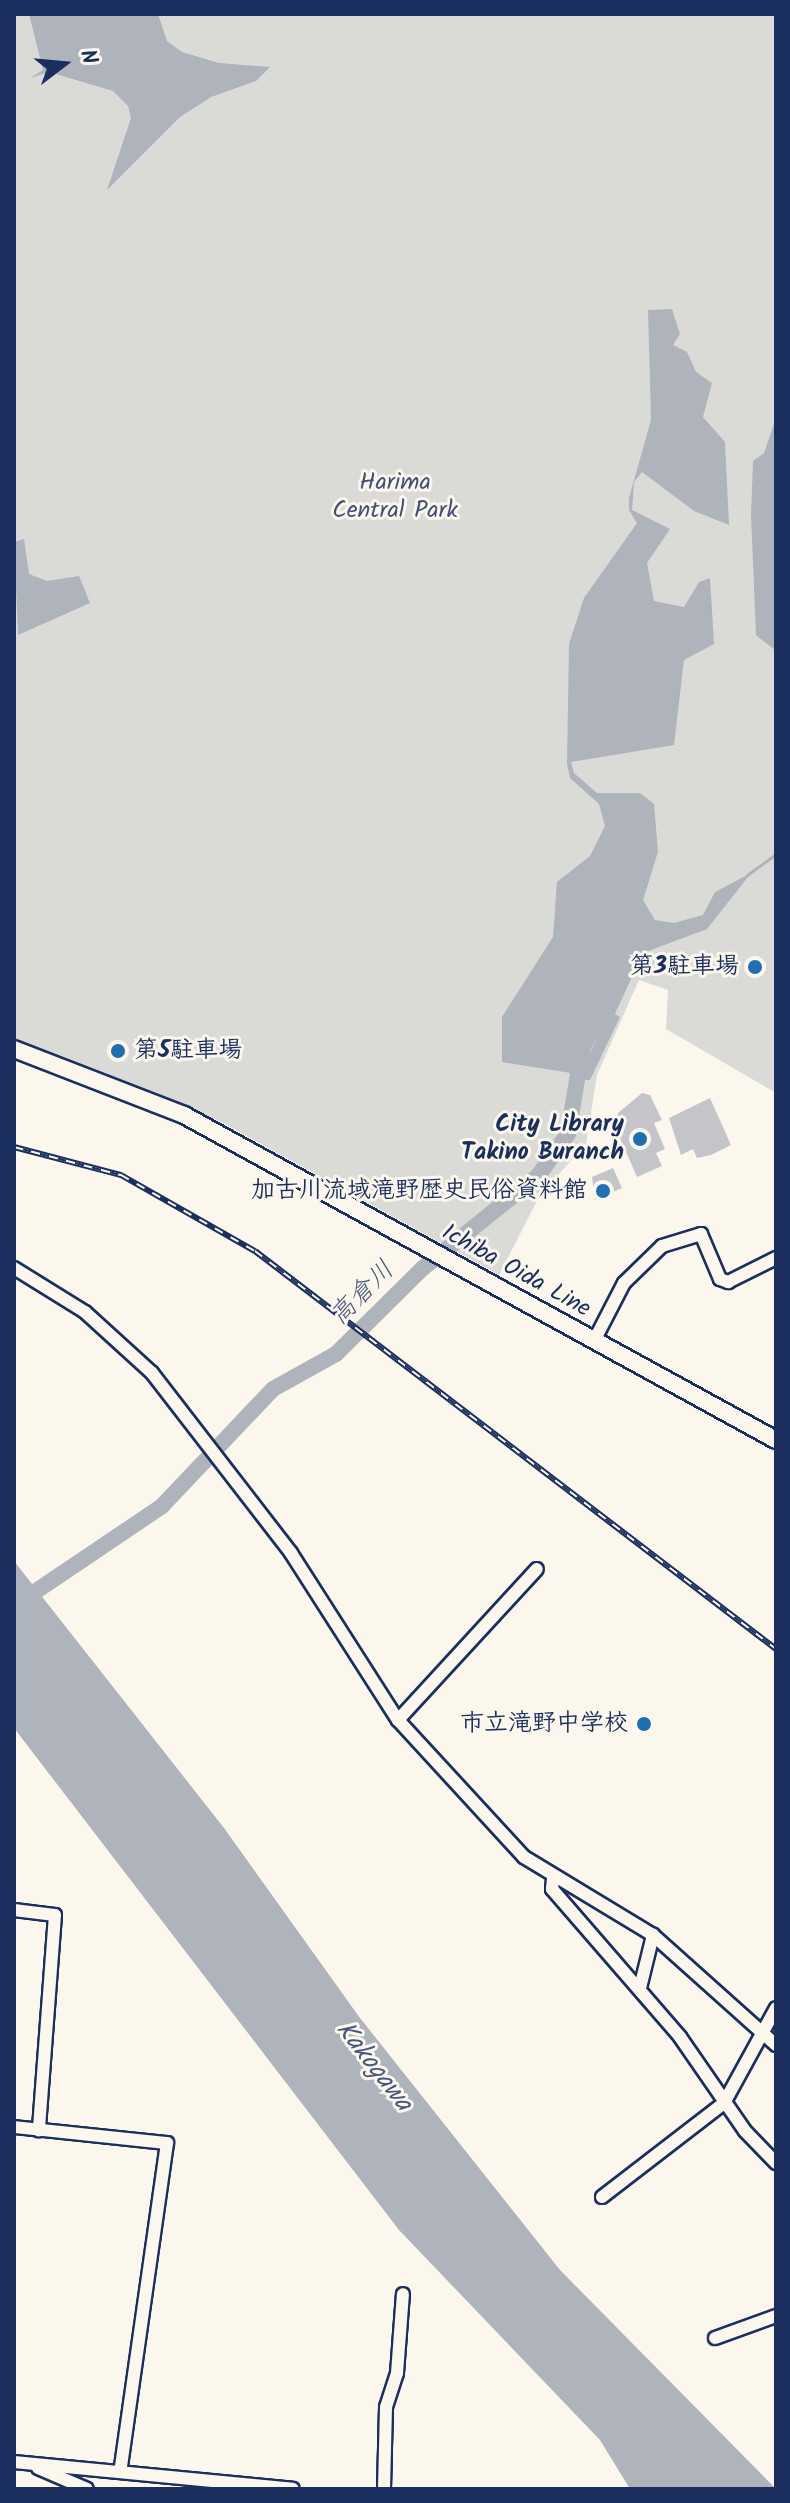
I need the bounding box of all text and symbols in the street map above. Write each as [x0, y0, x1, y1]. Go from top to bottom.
north arrow [24, 24, 104, 104]
text: N [69, 46, 106, 69]
park label: Harima Central Park [332, 469, 458, 525]
place label: 第3駐車場 [630, 953, 739, 981]
marker: 第3駐車場 [746, 958, 764, 976]
place label: 第5駐車場 [134, 1037, 242, 1065]
marker: 第5駐車場 [109, 1042, 127, 1060]
place label: City Library Takino Buranch [461, 1111, 624, 1167]
marker: City Library Takino Buranch [631, 1130, 649, 1148]
place label: 加古川流域滝野歴史民俗資料館 [251, 1177, 587, 1205]
marker: 加古川流域滝野歴史民俗資料館 [594, 1182, 612, 1200]
street label: Ichiba Oida Line [436, 1218, 596, 1324]
water label: 高倉川 [324, 1255, 402, 1333]
place label: 市立滝野中学校 [460, 1710, 628, 1738]
marker: 市立滝野中学校 [635, 1715, 653, 1733]
water label: Kakogawa [328, 2016, 418, 2118]

